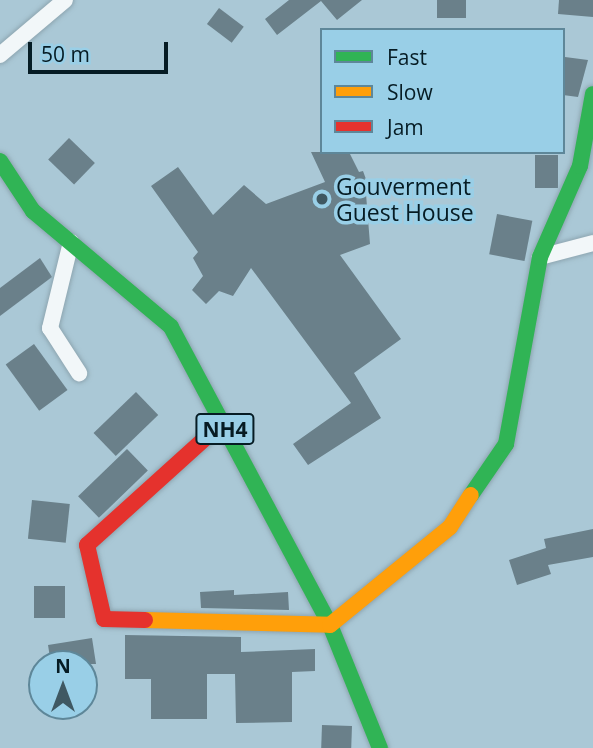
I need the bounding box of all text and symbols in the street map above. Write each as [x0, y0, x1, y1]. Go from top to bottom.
scale bar [32, 28, 172, 72]
legend [320, 28, 565, 154]
text: 50 m [41, 40, 90, 68]
text: Fast [387, 43, 427, 71]
text: Slow [387, 78, 433, 106]
text: Jam [387, 113, 424, 141]
place label: Gouverment Guest House [336, 172, 474, 226]
marker: Gouverment Guest House [314, 191, 330, 207]
road number: NH4 [195, 412, 255, 446]
north arrow [28, 650, 98, 720]
text: N [55, 653, 71, 679]

